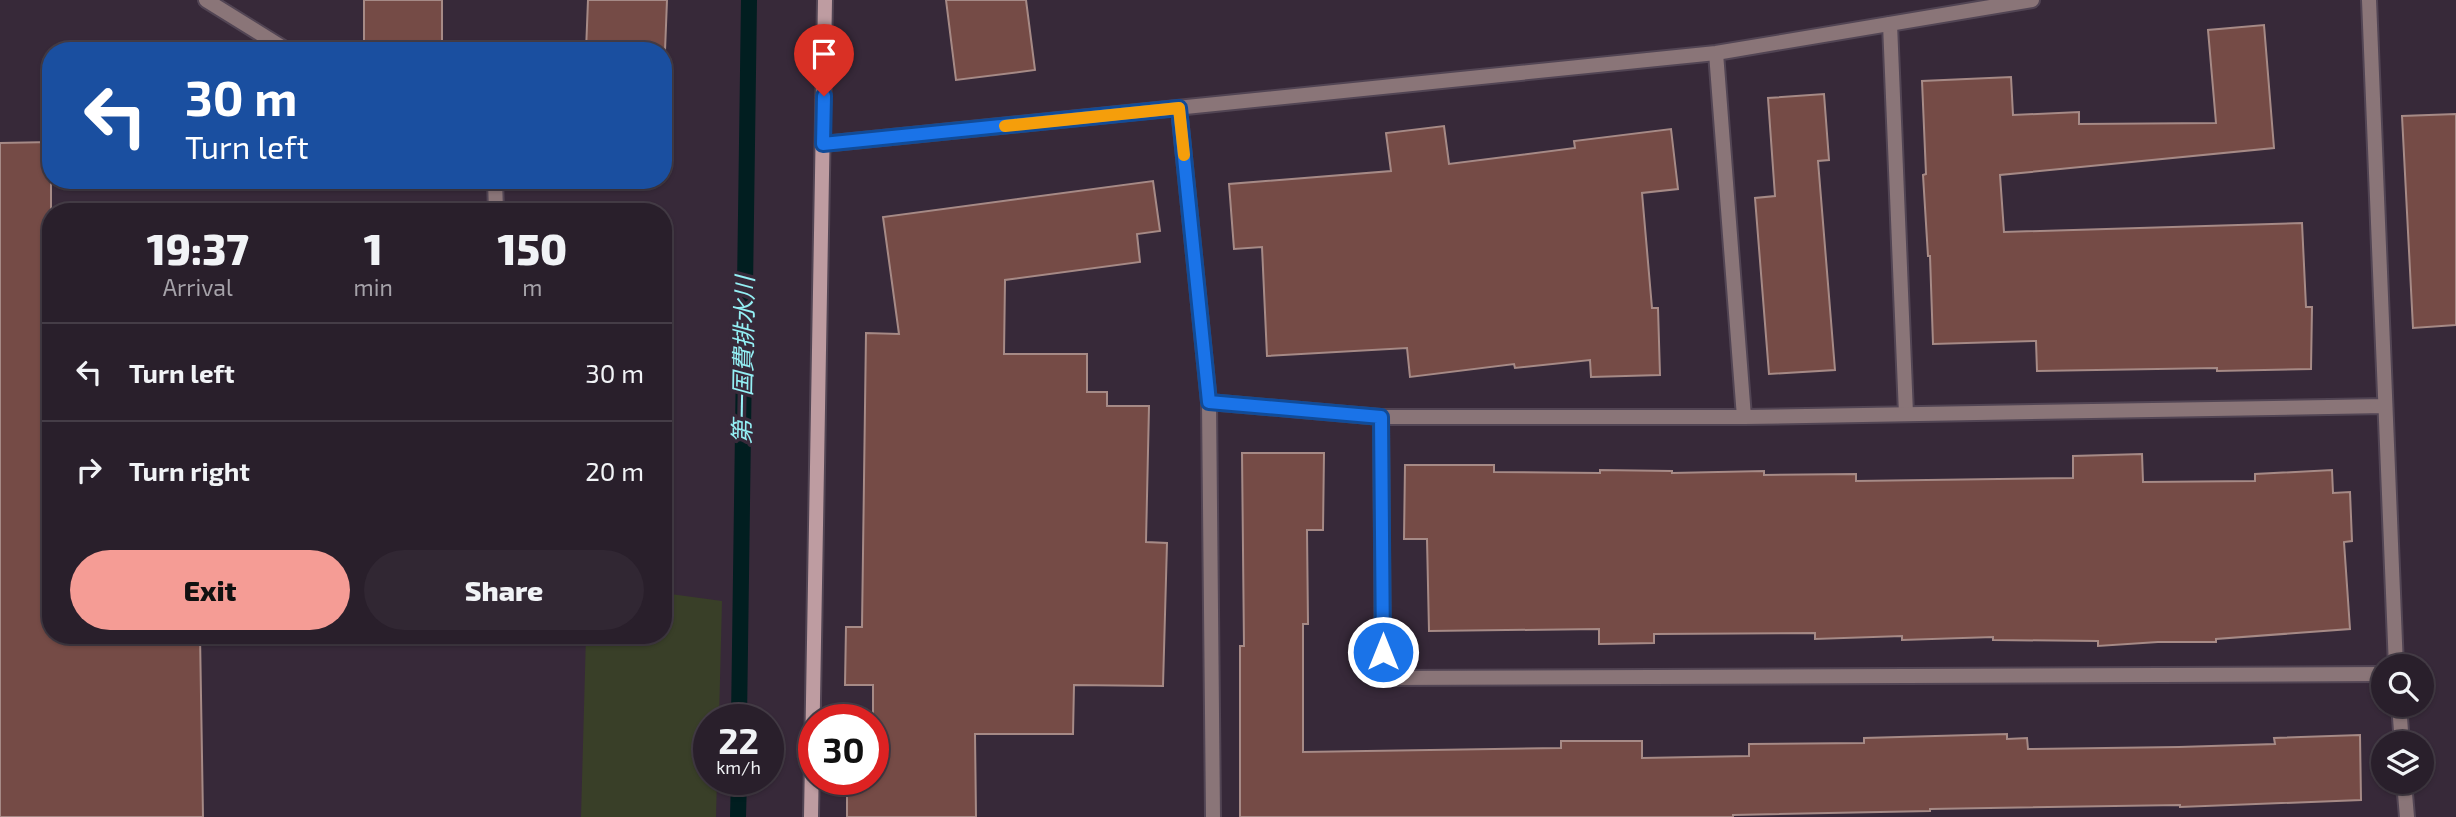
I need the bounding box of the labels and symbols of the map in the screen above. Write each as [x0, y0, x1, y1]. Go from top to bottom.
pin [794, 24, 854, 96]
water label: 第一国費排水川 [727, 273, 759, 444]
position arrow [1346, 615, 1420, 689]
speed limit sign: 30 [798, 704, 889, 795]

